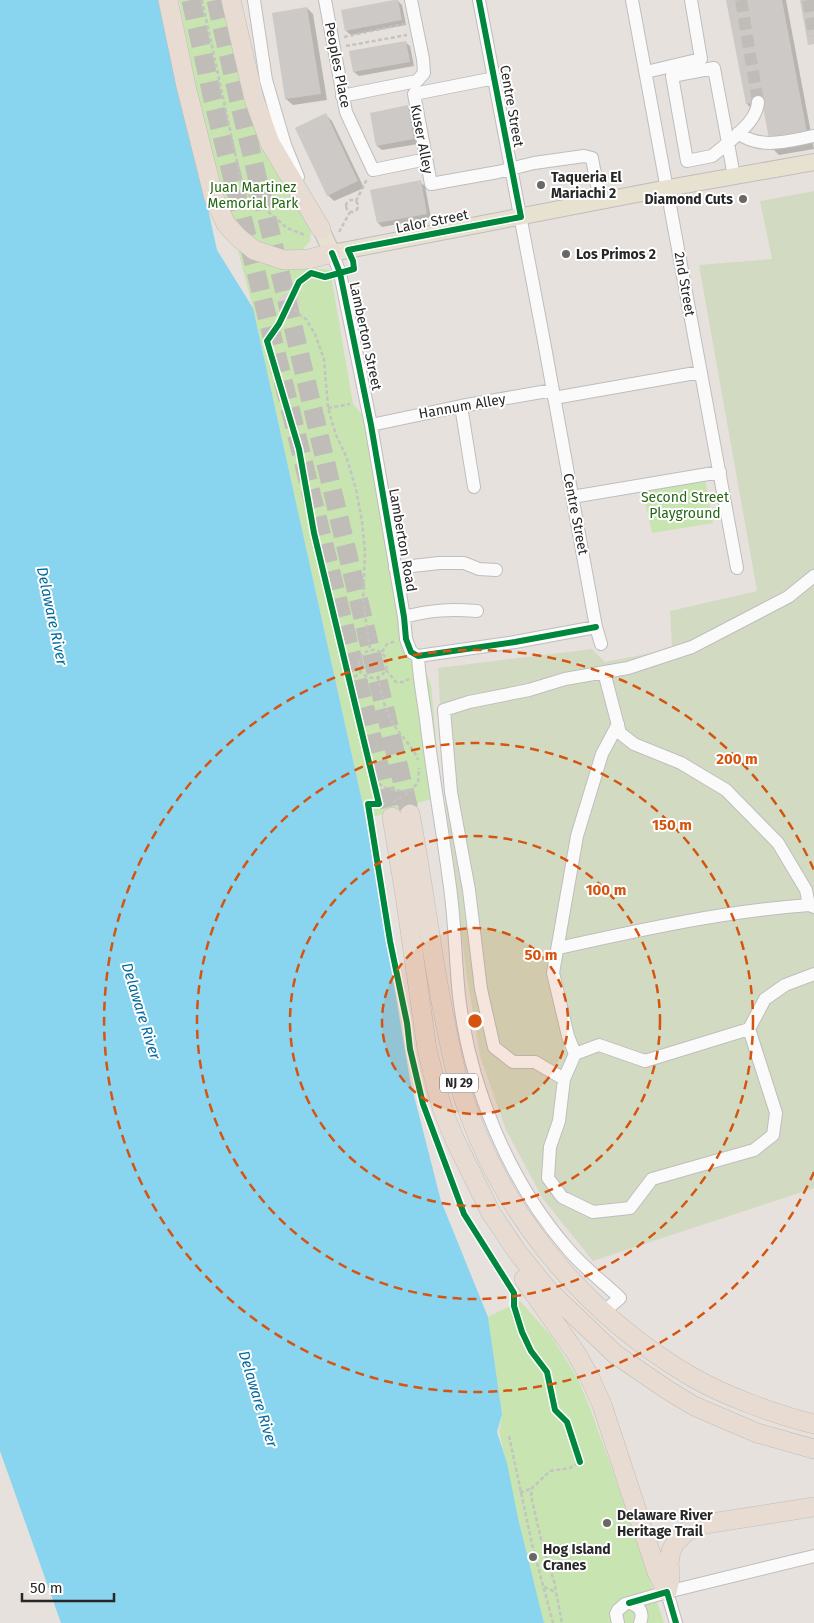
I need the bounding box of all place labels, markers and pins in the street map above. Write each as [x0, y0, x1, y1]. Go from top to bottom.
place label: Taqueria El Mariachi 2 [551, 169, 622, 202]
marker: Taqueria El Mariachi 2 [535, 179, 547, 191]
place label: Diamond Cuts [644, 191, 733, 208]
marker: Diamond Cuts [737, 193, 749, 205]
place label: Los Primos 2 [576, 246, 656, 263]
marker: Los Primos 2 [560, 248, 572, 260]
centre of rings [466, 1012, 484, 1030]
place label: Delaware River Heritage Trail [617, 1507, 713, 1540]
marker: Delaware River Heritage Trail [601, 1517, 613, 1529]
place label: Hog Island Cranes [543, 1541, 611, 1574]
marker: Hog Island Cranes [527, 1551, 539, 1563]

